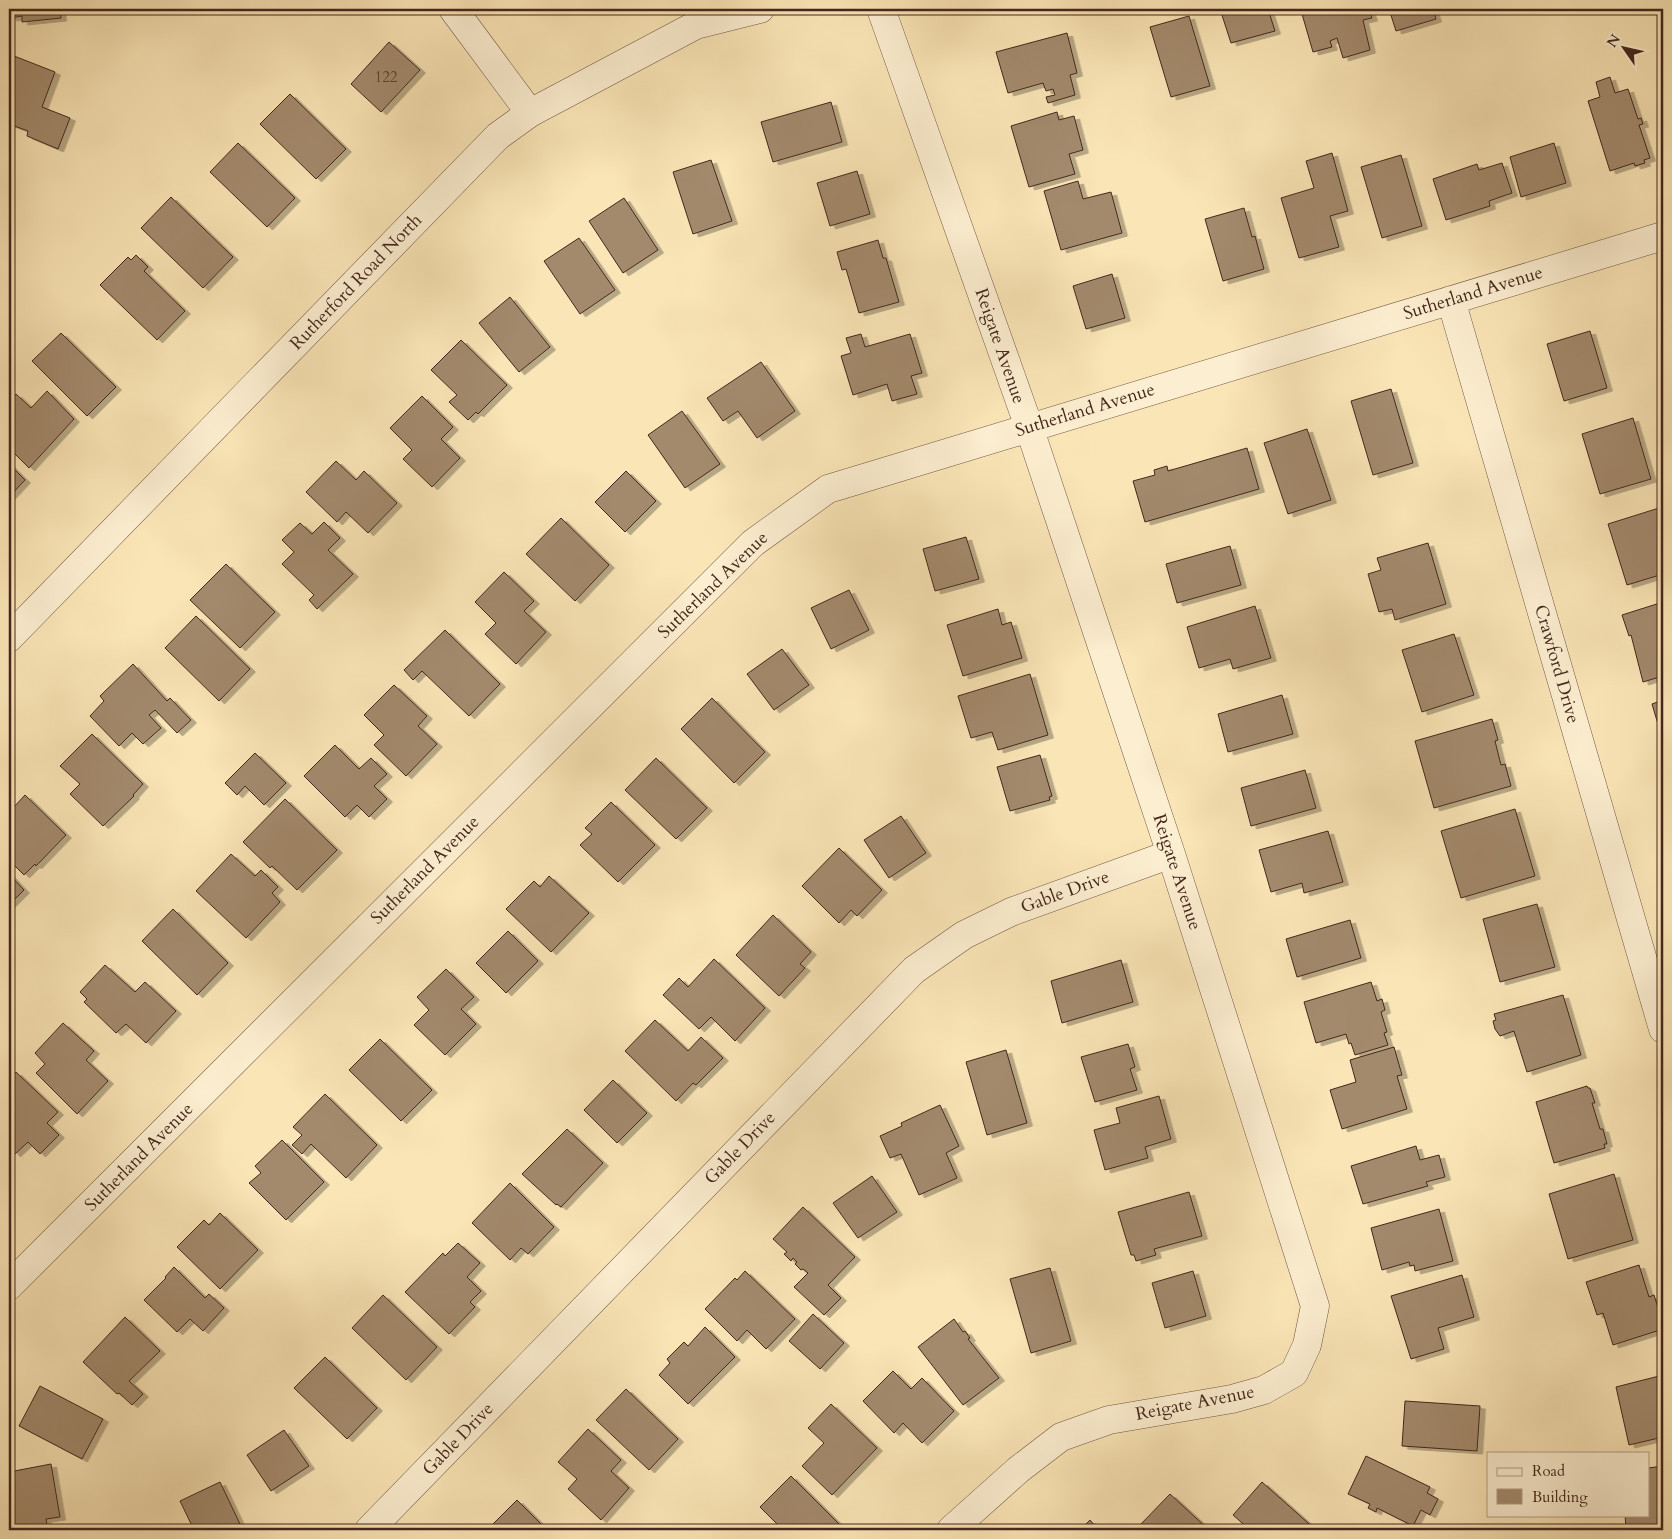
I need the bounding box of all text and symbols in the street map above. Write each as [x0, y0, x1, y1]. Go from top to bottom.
north arrow [1600, 22, 1650, 72]
text: N [1602, 31, 1625, 51]
house number: 122 [374, 67, 398, 87]
street label: Rutherford Road North [284, 208, 428, 356]
street label: Sutherland Avenue [1400, 260, 1546, 326]
street label: Reigate Avenue [969, 285, 1031, 407]
street label: Sutherland Avenue [1012, 377, 1158, 443]
street label: Sutherland Avenue [652, 526, 774, 644]
street label: Crawford Drive [1528, 602, 1586, 726]
street label: Sutherland Avenue [365, 810, 485, 930]
street label: Reigate Avenue [1146, 811, 1208, 933]
street label: Gable Drive [1017, 864, 1113, 920]
street label: Sutherland Avenue [79, 1097, 199, 1217]
street label: Gable Drive [699, 1106, 781, 1190]
street label: Reigate Avenue [1133, 1379, 1257, 1427]
street label: Gable Drive [417, 1397, 499, 1481]
legend [1487, 1452, 1650, 1516]
text: Road [1532, 1461, 1565, 1481]
text: Building [1532, 1487, 1588, 1507]

